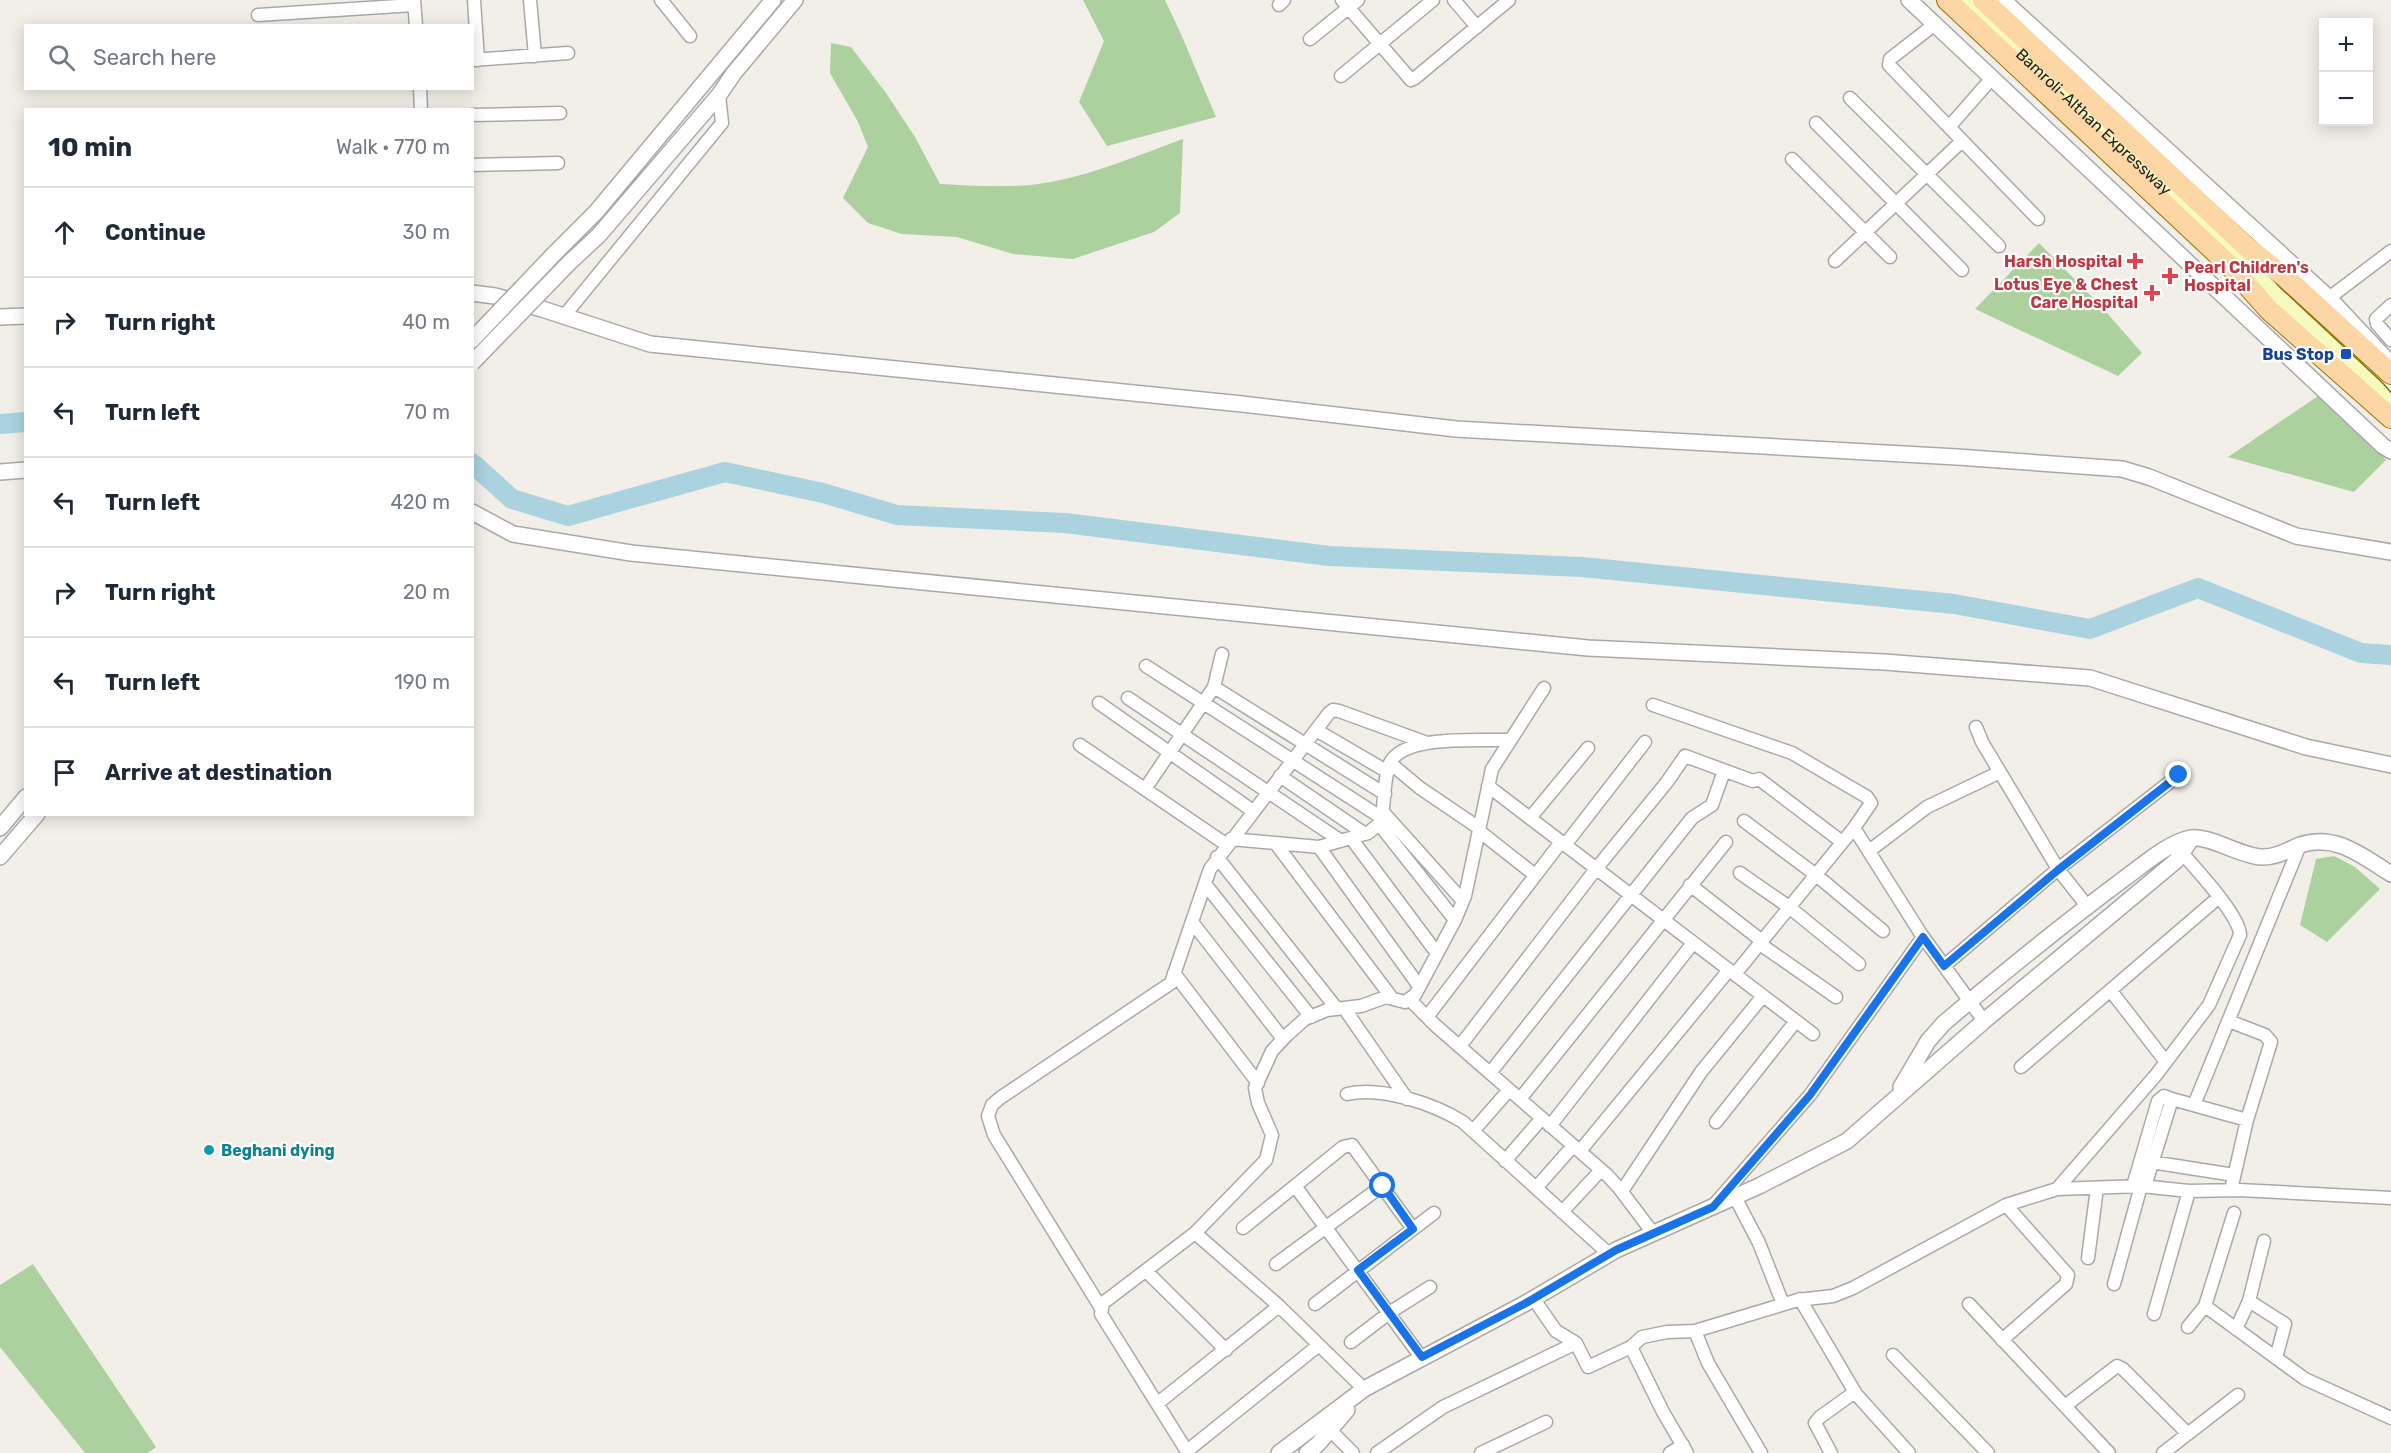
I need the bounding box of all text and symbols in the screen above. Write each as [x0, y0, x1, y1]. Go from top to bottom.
map controls [2319, 18, 2373, 126]
button: + [2319, 18, 2373, 72]
search box [24, 24, 474, 90]
icon: search [45, 41, 78, 74]
text: Search here [93, 44, 216, 71]
street label: Bamroli-Althan Expressway [2012, 45, 2176, 199]
button: − [2319, 72, 2373, 126]
text: 10 min [48, 132, 132, 163]
text: Walk · 770 m [336, 135, 450, 159]
icon: ahead [48, 216, 81, 249]
text: Continue [105, 219, 206, 246]
text: 30 m [403, 220, 450, 244]
place label: Harsh Hospital [2004, 252, 2122, 271]
marker: Harsh Hospital [2126, 252, 2144, 270]
place label: Pearl Children's Hospital [2184, 258, 2309, 295]
marker: Pearl Children's Hospital [2161, 267, 2179, 285]
place label: Lotus Eye & Chest Care Hospital [1994, 275, 2139, 312]
marker: Lotus Eye & Chest Care Hospital [2143, 284, 2161, 302]
icon: right [48, 306, 81, 339]
text: Turn right [105, 309, 215, 336]
text: 40 m [402, 310, 450, 334]
place label: Bus Stop [2262, 345, 2334, 364]
marker: Bus Stop [2339, 347, 2353, 361]
icon: left [48, 396, 81, 429]
text: Turn left [105, 399, 200, 426]
text: 70 m [404, 400, 450, 424]
icon: left [48, 486, 81, 519]
text: Turn left [105, 489, 200, 516]
text: 420 m [390, 490, 450, 514]
icon: right [48, 576, 81, 609]
text: Turn right [105, 579, 215, 606]
text: 20 m [403, 580, 450, 604]
icon: left [48, 666, 81, 699]
text: Turn left [105, 669, 200, 696]
text: 190 m [394, 670, 450, 694]
icon: arrive [48, 756, 81, 789]
text: Arrive at destination [105, 759, 332, 786]
route end [2165, 761, 2191, 787]
place label: Beghani dying [221, 1141, 335, 1160]
marker: Beghani dying [202, 1143, 216, 1157]
route start [1369, 1172, 1395, 1198]

